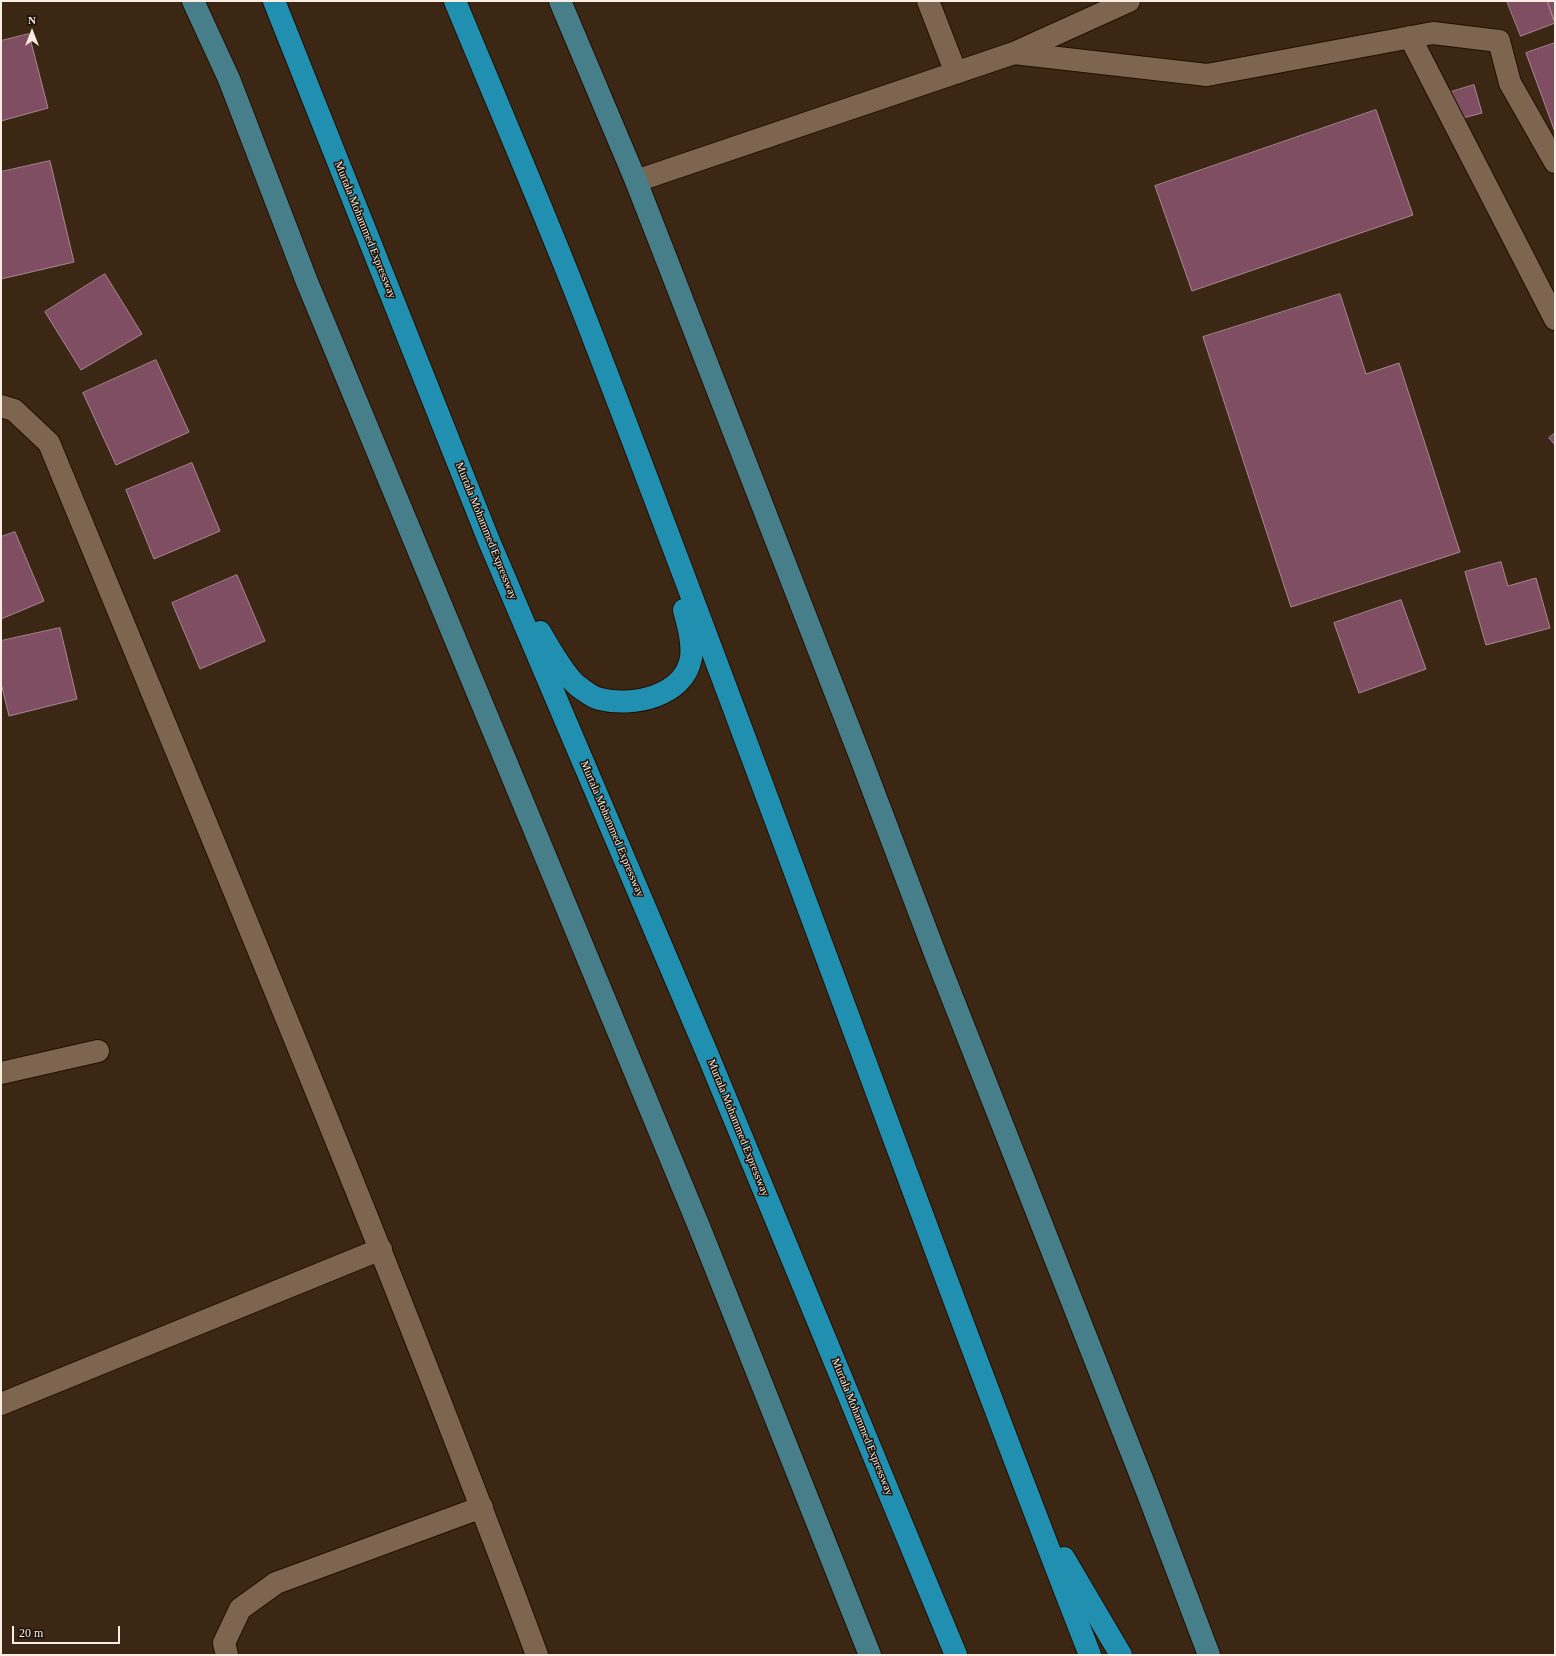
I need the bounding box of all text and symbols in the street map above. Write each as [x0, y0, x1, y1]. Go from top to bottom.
north arrow [12, 12, 52, 52]
text: N [28, 14, 36, 26]
street label: Murtala Mohammed Expressway [331, 160, 399, 300]
street label: Murtala Mohammed Expressway [452, 461, 520, 601]
street label: Murtala Mohammed Expressway [577, 759, 647, 899]
street label: Murtala Mohammed Expressway [704, 1058, 772, 1198]
street label: Murtala Mohammed Expressway [828, 1357, 896, 1497]
scale bar [14, 1618, 122, 1644]
text: 20 m [19, 1626, 43, 1640]

